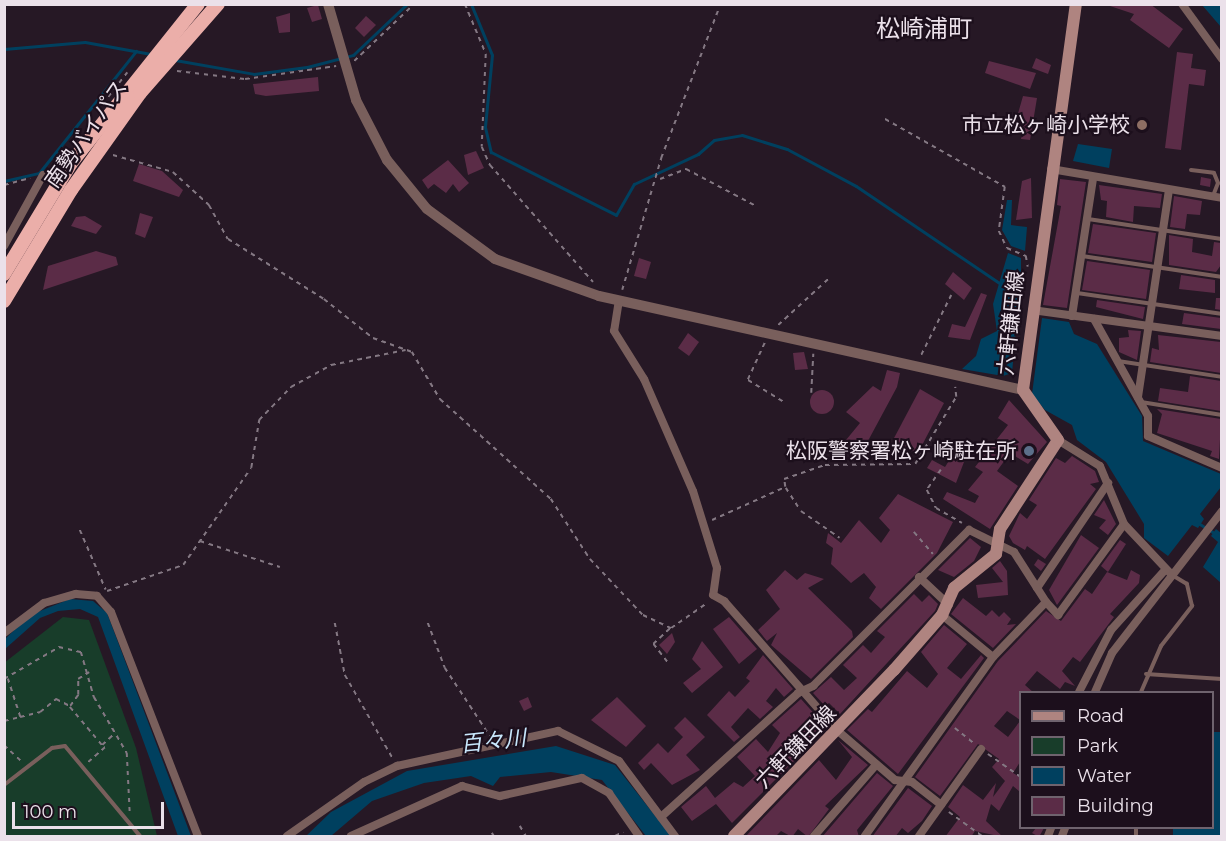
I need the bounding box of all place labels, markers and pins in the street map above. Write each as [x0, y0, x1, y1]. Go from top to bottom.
place label: 市立松ヶ崎小学校 [962, 112, 1130, 138]
marker: 市立松ヶ崎小学校 [1135, 118, 1149, 132]
place label: 松阪警察署松ヶ崎駐在所 [786, 438, 1017, 464]
marker: 松阪警察署松ヶ崎駐在所 [1022, 444, 1036, 458]

